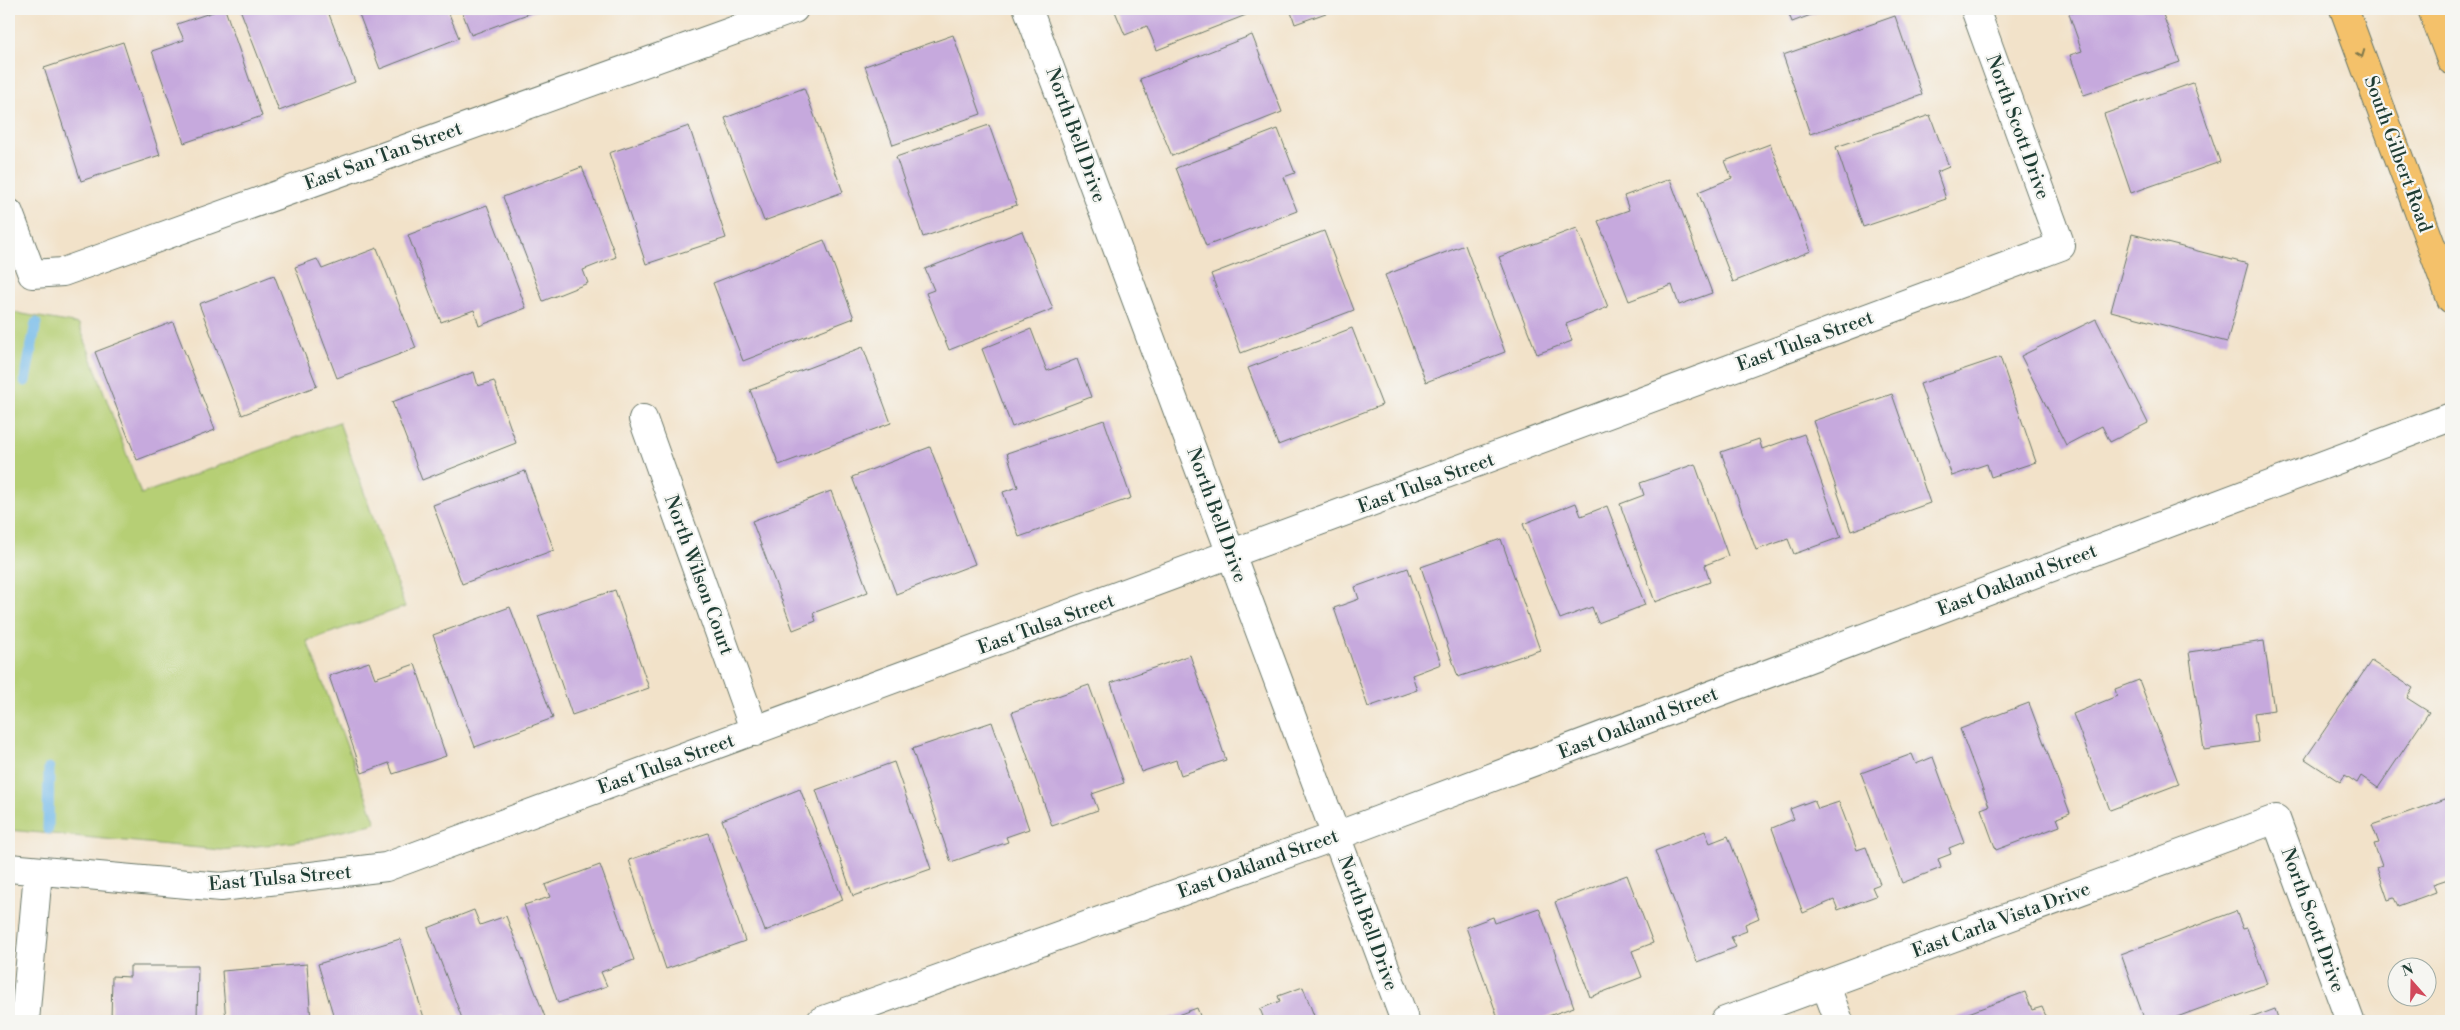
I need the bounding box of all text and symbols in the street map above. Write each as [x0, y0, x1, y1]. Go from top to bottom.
one-way arrow [2355, 50, 2365, 58]
street label: North Scott Drive [1981, 51, 2055, 203]
street label: North Bell Drive [1040, 64, 1112, 206]
street label: South Gilbert Road [2359, 73, 2437, 236]
street label: East San Tan Street [301, 116, 466, 196]
street label: East Tulsa Street [1733, 305, 1877, 377]
street label: North Bell Drive [1181, 444, 1253, 586]
street label: East Tulsa Street [1354, 447, 1498, 519]
street label: North Wilson Court [659, 492, 739, 658]
street label: East Oakland Street [1934, 538, 2100, 622]
street label: East Tulsa Street [974, 588, 1118, 660]
street label: East Oakland Street [1555, 681, 1721, 765]
street label: East Tulsa Street [594, 728, 738, 800]
street label: East Oakland Street [1174, 824, 1342, 904]
street label: North Scott Drive [2276, 844, 2350, 996]
street label: North Bell Drive [1332, 852, 1404, 994]
street label: East Tulsa Street [207, 860, 353, 896]
street label: East Carla Vista Drive [1909, 877, 2093, 963]
north arrow [2388, 958, 2438, 1008]
text: N [2400, 960, 2416, 981]

